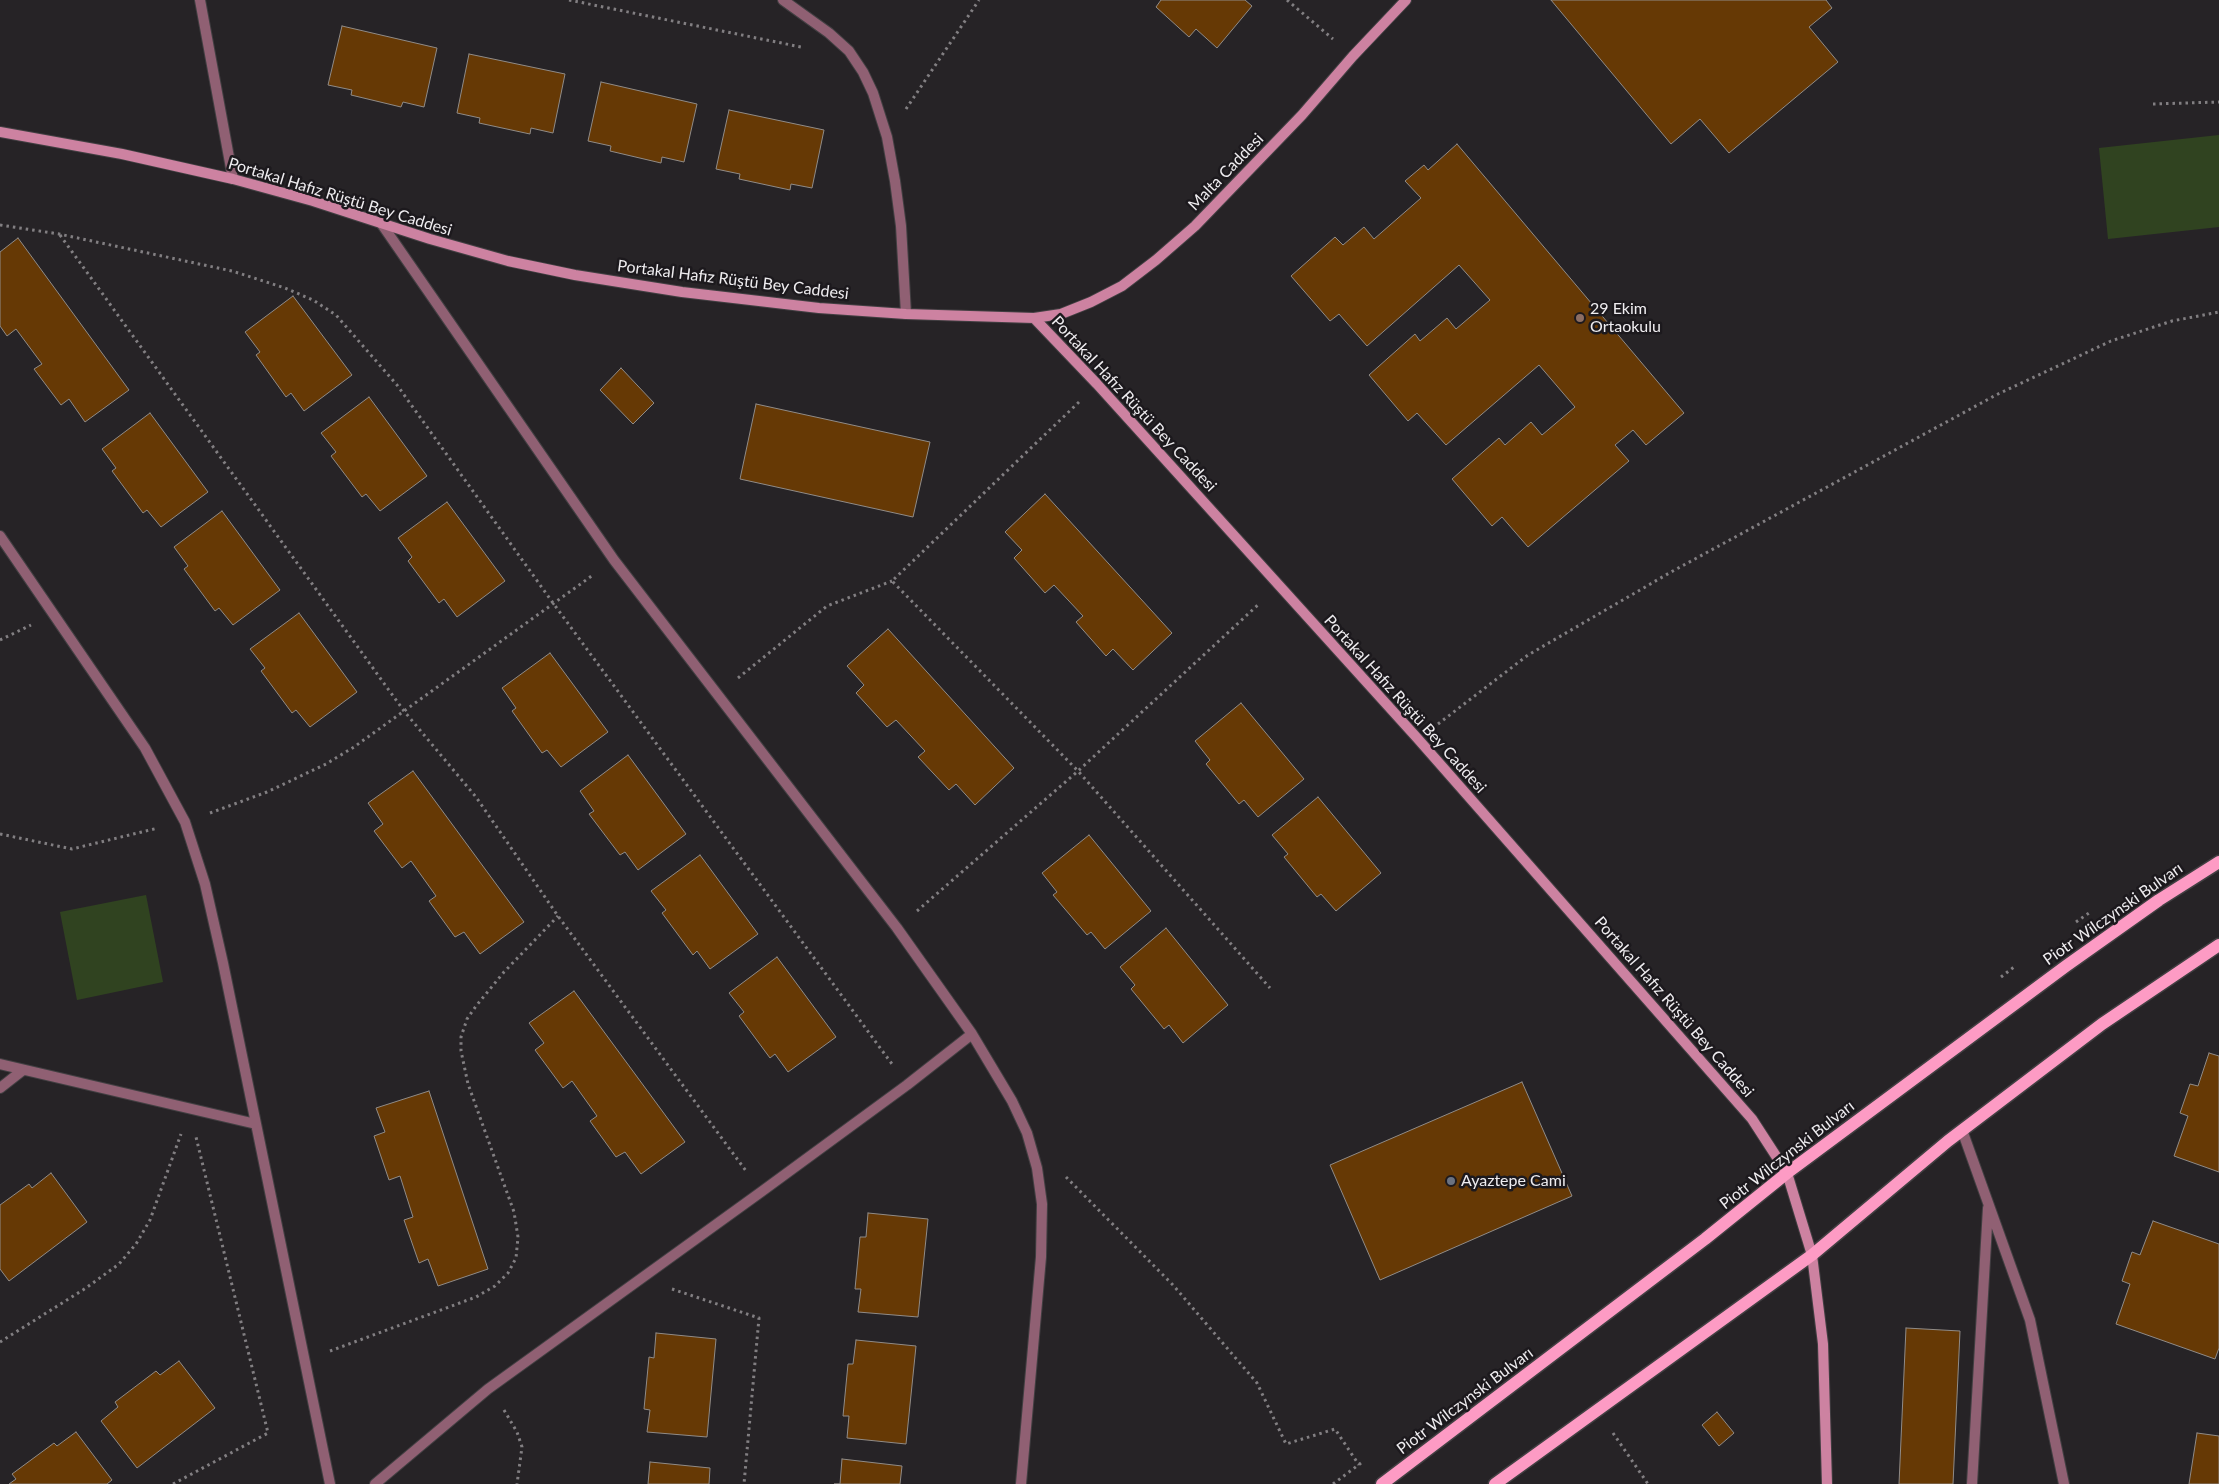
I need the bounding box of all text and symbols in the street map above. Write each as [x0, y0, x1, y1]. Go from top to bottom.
street label: Malta Caddesi [1184, 129, 1268, 215]
street label: Portakal Hafız Rüştü Bey Caddesi [226, 154, 454, 240]
street label: Portakal Hafız Rüştü Bey Caddesi [616, 256, 850, 304]
place label: 29 Ekim Ortaokulu [1590, 299, 1661, 337]
street label: Portakal Hafız Rüştü Bey Caddesi [1048, 312, 1220, 496]
marker: 29 Ekim Ortaokulu [1574, 312, 1586, 324]
street label: Portakal Hafız Rüştü Bey Caddesi [1320, 611, 1490, 797]
street label: Piotr Wilczynski Bulvarı [2040, 859, 2186, 969]
street label: Portakal Hafız Rüştü Bey Caddesi [1590, 913, 1758, 1101]
street label: Piotr Wilczynski Bulvarı [1716, 1096, 1858, 1214]
place label: Ayaztepe Cami [1461, 1171, 1566, 1191]
marker: Ayaztepe Cami [1445, 1175, 1457, 1187]
street label: Piotr Wilczynski Bulvarı [1393, 1343, 1537, 1459]

